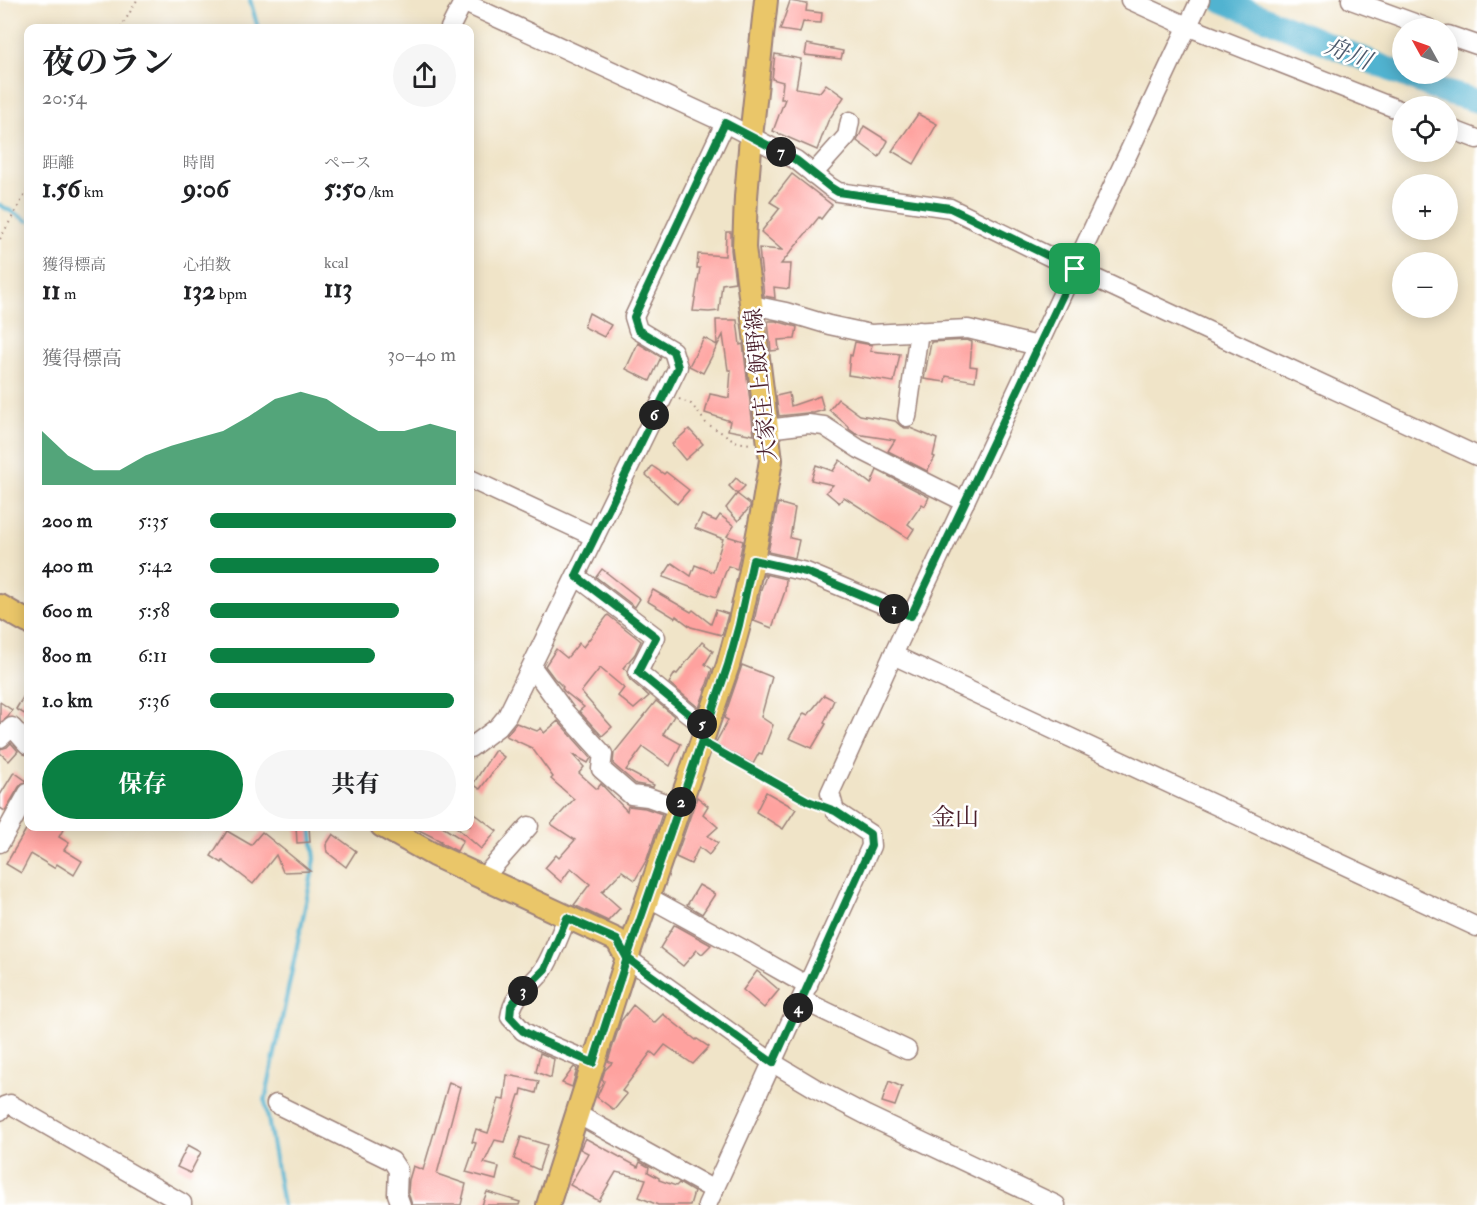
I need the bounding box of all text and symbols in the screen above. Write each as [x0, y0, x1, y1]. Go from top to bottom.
north arrow [1392, 18, 1458, 84]
map controls [1392, 18, 1458, 318]
water label: 舟川 [1320, 30, 1379, 78]
text: 夜のラン [42, 42, 174, 83]
button: share [393, 44, 456, 107]
text: 20:54 [42, 85, 86, 110]
button: locate [1392, 96, 1458, 162]
pin: 7 [766, 137, 796, 167]
text: 7 [777, 142, 785, 162]
text: 距離 [42, 153, 74, 173]
text: 時間 [183, 153, 215, 173]
text: ペース [324, 153, 371, 173]
text: 1.56 [42, 173, 80, 205]
text: 9:06 [183, 173, 229, 205]
text: 5:50 [324, 173, 366, 205]
button: + [1392, 174, 1458, 240]
text: km [80, 182, 104, 202]
text: /km [366, 182, 394, 202]
pin [1049, 243, 1100, 294]
icon: arrive [1058, 252, 1091, 285]
button: − [1392, 252, 1458, 318]
text: kcal [324, 253, 349, 273]
text: 獲得標高 [42, 255, 106, 275]
text: 心拍数 [183, 255, 231, 275]
text: 113 [324, 273, 353, 305]
text: 11 [42, 275, 61, 307]
text: 132 [183, 275, 215, 307]
text: m [61, 284, 76, 304]
text: bpm [215, 284, 247, 304]
street label: 大家庄上飯野線 [739, 307, 783, 463]
text: 30–40 m [387, 342, 456, 367]
text: 獲得標高 [42, 346, 122, 371]
pin: 6 [639, 400, 669, 430]
text: 6 [650, 405, 658, 425]
text: 200 m [42, 508, 92, 533]
text: 5:35 [138, 508, 168, 533]
text: 400 m [42, 553, 93, 578]
text: 5:42 [138, 553, 173, 578]
pin: 1 [879, 594, 909, 624]
text: 600 m [42, 598, 92, 623]
text: 5:58 [138, 598, 170, 623]
text: 1 [891, 599, 897, 619]
text: 800 m [42, 643, 92, 668]
text: 6:11 [138, 643, 167, 668]
text: 1.0 km [42, 688, 93, 713]
text: 5:36 [138, 688, 170, 713]
pin: 5 [687, 709, 717, 739]
text: 5 [698, 714, 706, 734]
button: 保存 [42, 750, 243, 819]
button: 共有 [255, 750, 456, 819]
pin: 2 [666, 787, 696, 817]
text: 2 [677, 792, 685, 812]
district label: 金山 [931, 802, 979, 833]
pin: 3 [508, 976, 538, 1006]
text: 3 [520, 981, 526, 1001]
pin: 4 [783, 993, 813, 1023]
text: 4 [794, 998, 802, 1018]

